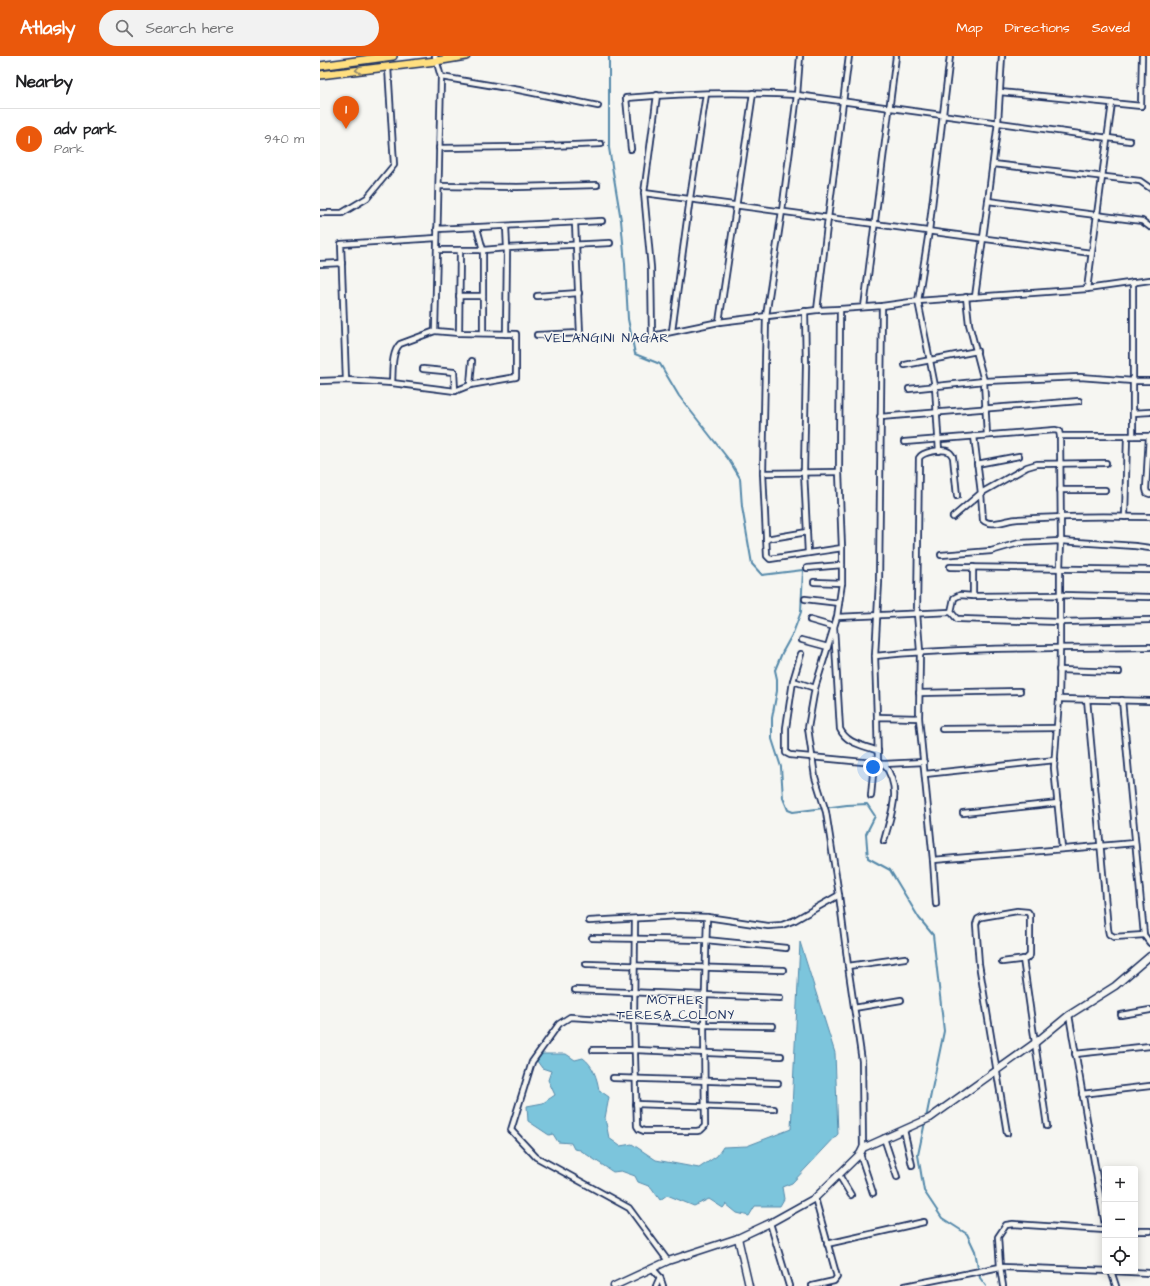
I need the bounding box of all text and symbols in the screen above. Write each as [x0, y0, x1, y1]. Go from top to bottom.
search box [99, 10, 379, 46]
text: Atlasly [20, 15, 75, 42]
icon: search [113, 17, 135, 39]
text: Search here [145, 18, 234, 39]
text: Map [956, 18, 983, 38]
text: Directions [1005, 18, 1070, 38]
text: Saved [1092, 18, 1130, 38]
one-way arrow [355, 65, 361, 74]
text: Nearby [16, 70, 73, 94]
pin: 1 [333, 96, 359, 129]
text: adv park [54, 119, 117, 140]
text: 1 [28, 130, 30, 148]
text: 940 m [264, 130, 304, 148]
text: Park [54, 140, 84, 158]
district label: VELANGINI NAGAR [544, 329, 670, 347]
your location [863, 757, 883, 777]
district label: MOTHER TERESA COLONY [617, 991, 735, 1024]
map controls [1102, 1166, 1138, 1274]
button: + [1102, 1166, 1138, 1202]
button: − [1102, 1202, 1138, 1238]
button: locate [1102, 1238, 1138, 1274]

